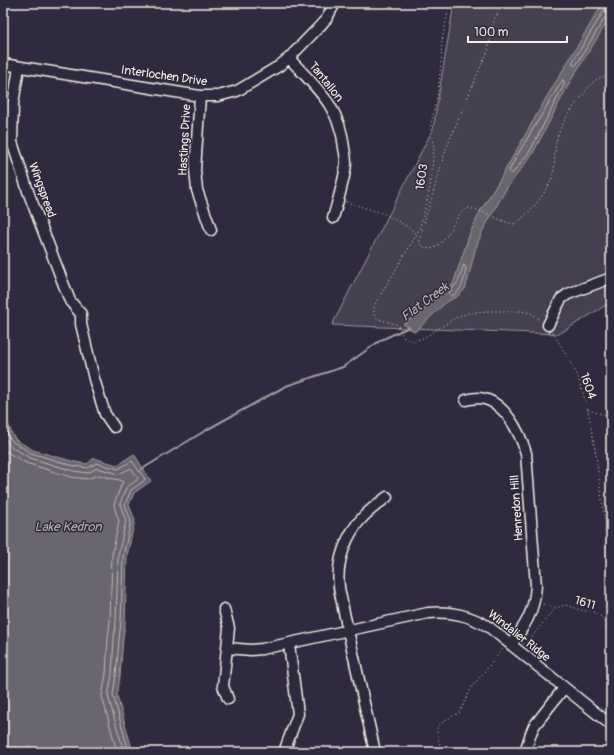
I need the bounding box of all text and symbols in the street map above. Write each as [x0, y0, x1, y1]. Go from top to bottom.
scale bar [468, 18, 567, 44]
text: 100 m [474, 25, 509, 40]
street label: Tantallon [305, 59, 347, 105]
street label: Interlochen Drive [120, 63, 208, 89]
street label: Hastings Drive [176, 104, 194, 176]
street label: Wingspread [25, 160, 59, 220]
street label: 1603 [413, 163, 431, 191]
water label: Flat Creek [398, 278, 453, 325]
street label: 1604 [577, 371, 599, 401]
street label: Henredon Hill [507, 474, 527, 542]
water label: Lake Kedron [34, 519, 102, 535]
street label: 1611 [573, 593, 597, 613]
street label: Windalier Ridge [485, 607, 553, 665]

